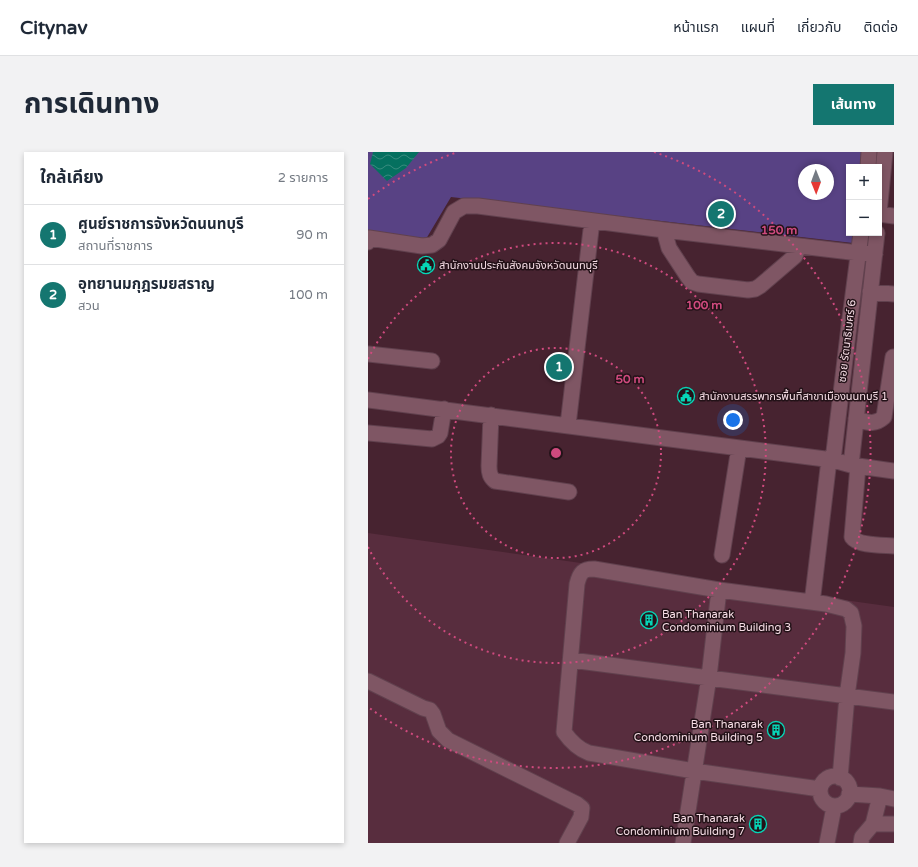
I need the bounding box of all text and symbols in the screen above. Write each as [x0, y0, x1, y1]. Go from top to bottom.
text: Citynav [20, 17, 87, 39]
text: หน้าแรก [673, 19, 719, 36]
text: แผนที่ [741, 19, 775, 36]
text: เกี่ยวกับ [797, 19, 842, 36]
text: ติดต่อ [864, 19, 898, 36]
button: เส้นทาง [813, 84, 894, 125]
text: การเดินทาง [24, 87, 159, 121]
north arrow [798, 164, 834, 200]
map controls [846, 164, 882, 236]
button: + [846, 164, 882, 200]
text: ใกล้เคียง [40, 167, 103, 188]
text: 2 รายการ [278, 170, 328, 186]
pin: 2 [708, 199, 734, 229]
button: − [846, 200, 882, 236]
text: ศูนย์ราชการจังหวัดนนทบุรี [78, 215, 244, 233]
text: 150 m [761, 223, 797, 237]
text: 1 [49, 227, 57, 243]
text: 90 m [296, 227, 328, 243]
text: สถานที่ราชการ [78, 238, 153, 254]
public building icon: สำนักงานประกันสังคมจังหวัดนนทบุรี [416, 255, 436, 275]
place label: สำนักงานประกันสังคมจังหวัดนนทบุรี [439, 259, 598, 272]
text: อุทยานมกุฎรมยสราญ [78, 275, 215, 293]
text: 2 [49, 287, 57, 303]
text: 100 m [288, 287, 328, 303]
text: สวน [78, 298, 100, 314]
text: 100 m [686, 298, 722, 312]
street label: ซอย รัตนาธิเบศร์ 6 [835, 299, 859, 383]
pin: 1 [546, 352, 572, 382]
text: 50 m [615, 372, 645, 386]
public building icon: สำนักงานสรรพากรพื้นที่สาขาเมืองนนทบุรี 1 [676, 386, 696, 406]
place label: สำนักงานสรรพากรพื้นที่สาขาเมืองนนทบุรี 1 [699, 388, 888, 403]
your location [723, 410, 743, 430]
centre of rings [549, 446, 563, 460]
place label: Ban Thanarak Condominium Building 3 [662, 608, 791, 634]
building icon: Ban Thanarak Condominium Building 3 [639, 610, 659, 630]
place label: Ban Thanarak Condominium Building 5 [634, 718, 763, 744]
building icon: Ban Thanarak Condominium Building 5 [766, 720, 786, 740]
place label: Ban Thanarak Condominium Building 7 [616, 812, 745, 838]
building icon: Ban Thanarak Condominium Building 7 [748, 814, 768, 834]

